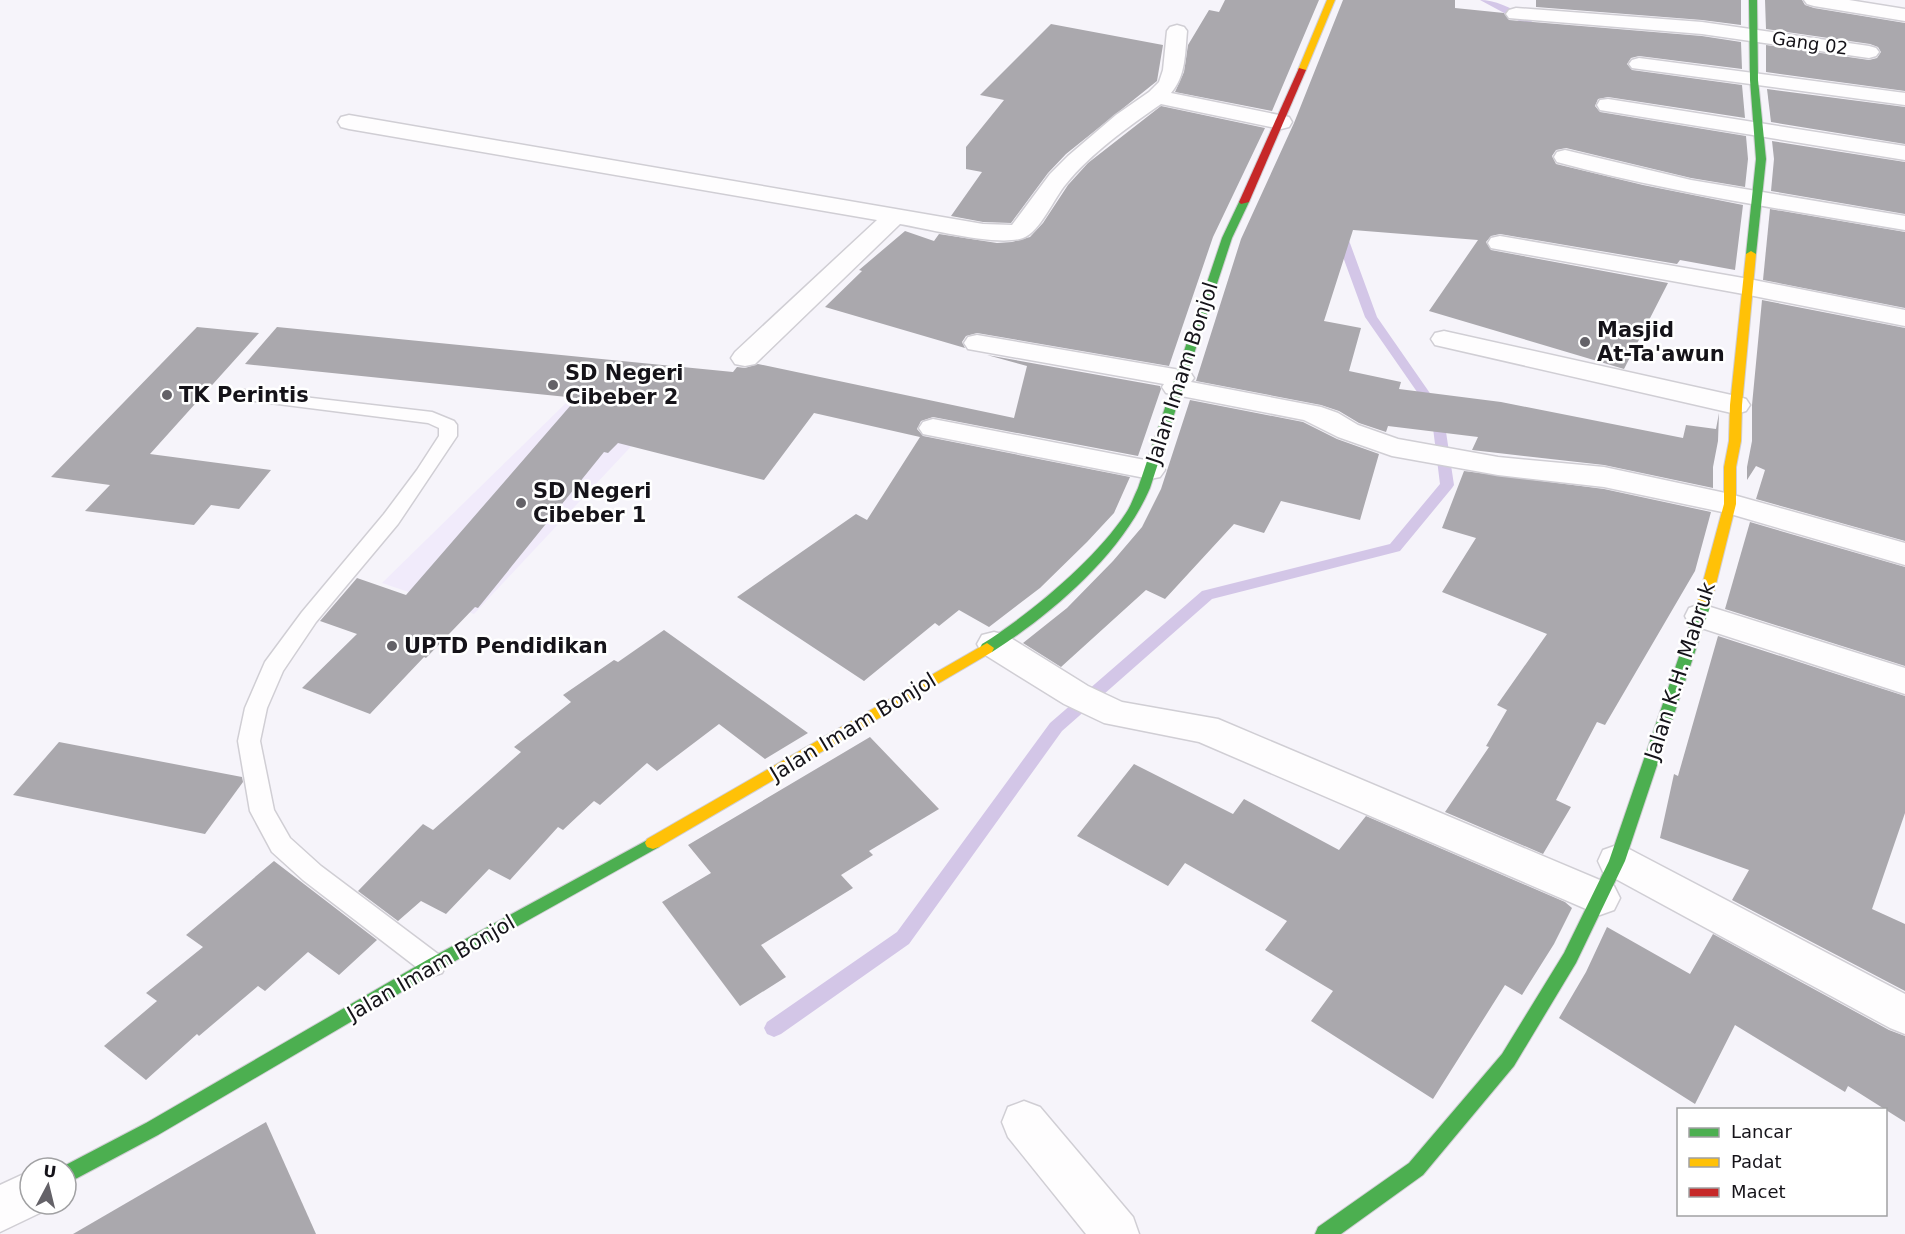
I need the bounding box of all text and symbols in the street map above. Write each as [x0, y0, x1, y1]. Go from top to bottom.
street label: Gang 02 [1771, 27, 1849, 59]
street label: Jalan Imam Bonjol [1141, 279, 1223, 469]
place label: Masjid At-Ta'awun [1597, 318, 1725, 366]
marker: Masjid At-Ta'awun [1578, 335, 1592, 349]
place label: SD Negeri Cibeber 2 [565, 361, 684, 409]
marker: SD Negeri Cibeber 2 [546, 378, 560, 392]
place label: TK Perintis [179, 383, 309, 407]
marker: TK Perintis [160, 388, 174, 402]
place label: SD Negeri Cibeber 1 [533, 479, 652, 527]
marker: SD Negeri Cibeber 1 [514, 496, 528, 510]
street label: Jalan K.H. Mabruk [1639, 578, 1720, 765]
place label: UPTD Pendidikan [404, 634, 608, 658]
marker: UPTD Pendidikan [385, 639, 399, 653]
street label: Jalan Imam Bonjol [764, 668, 940, 787]
street label: Jalan Imam Bonjol [341, 910, 519, 1027]
legend [1677, 1108, 1887, 1216]
text: Lancar [1731, 1121, 1792, 1142]
text: Padat [1731, 1151, 1782, 1172]
north arrow [18, 1156, 78, 1216]
text: U [42, 1161, 57, 1182]
text: Macet [1731, 1181, 1786, 1202]

